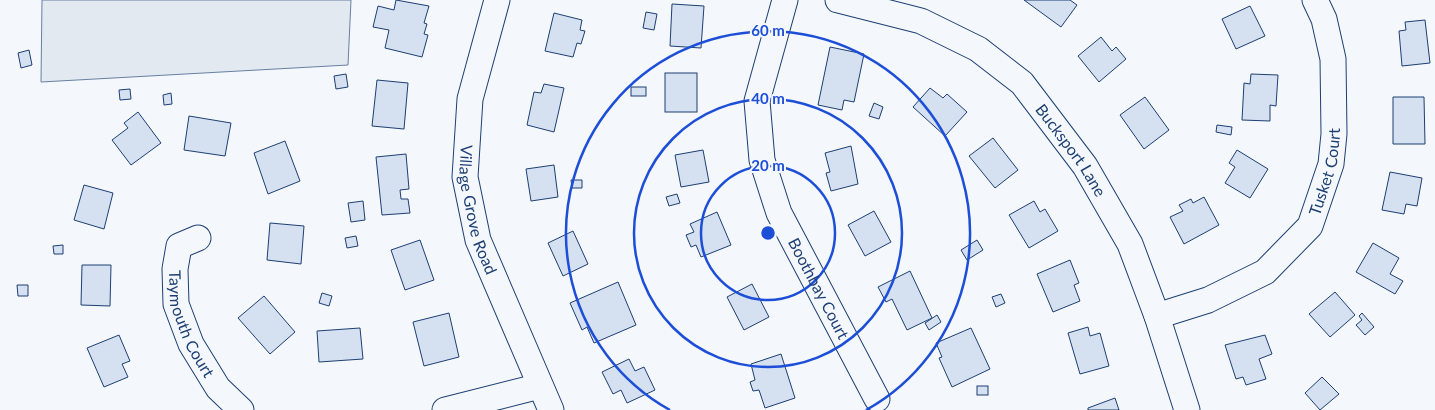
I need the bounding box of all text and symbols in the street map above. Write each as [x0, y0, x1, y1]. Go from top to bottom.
text: 60 m [751, 21, 785, 39]
text: 40 m [751, 89, 785, 107]
street label: Bucksport Lane [1032, 100, 1110, 200]
street label: Tusket Court [1304, 128, 1343, 218]
street label: Village Grove Road [456, 144, 502, 277]
text: 20 m [751, 156, 785, 174]
centre of rings [759, 224, 777, 242]
street label: Boothbay Court [785, 234, 854, 342]
street label: Taymouth Court [166, 270, 219, 381]

